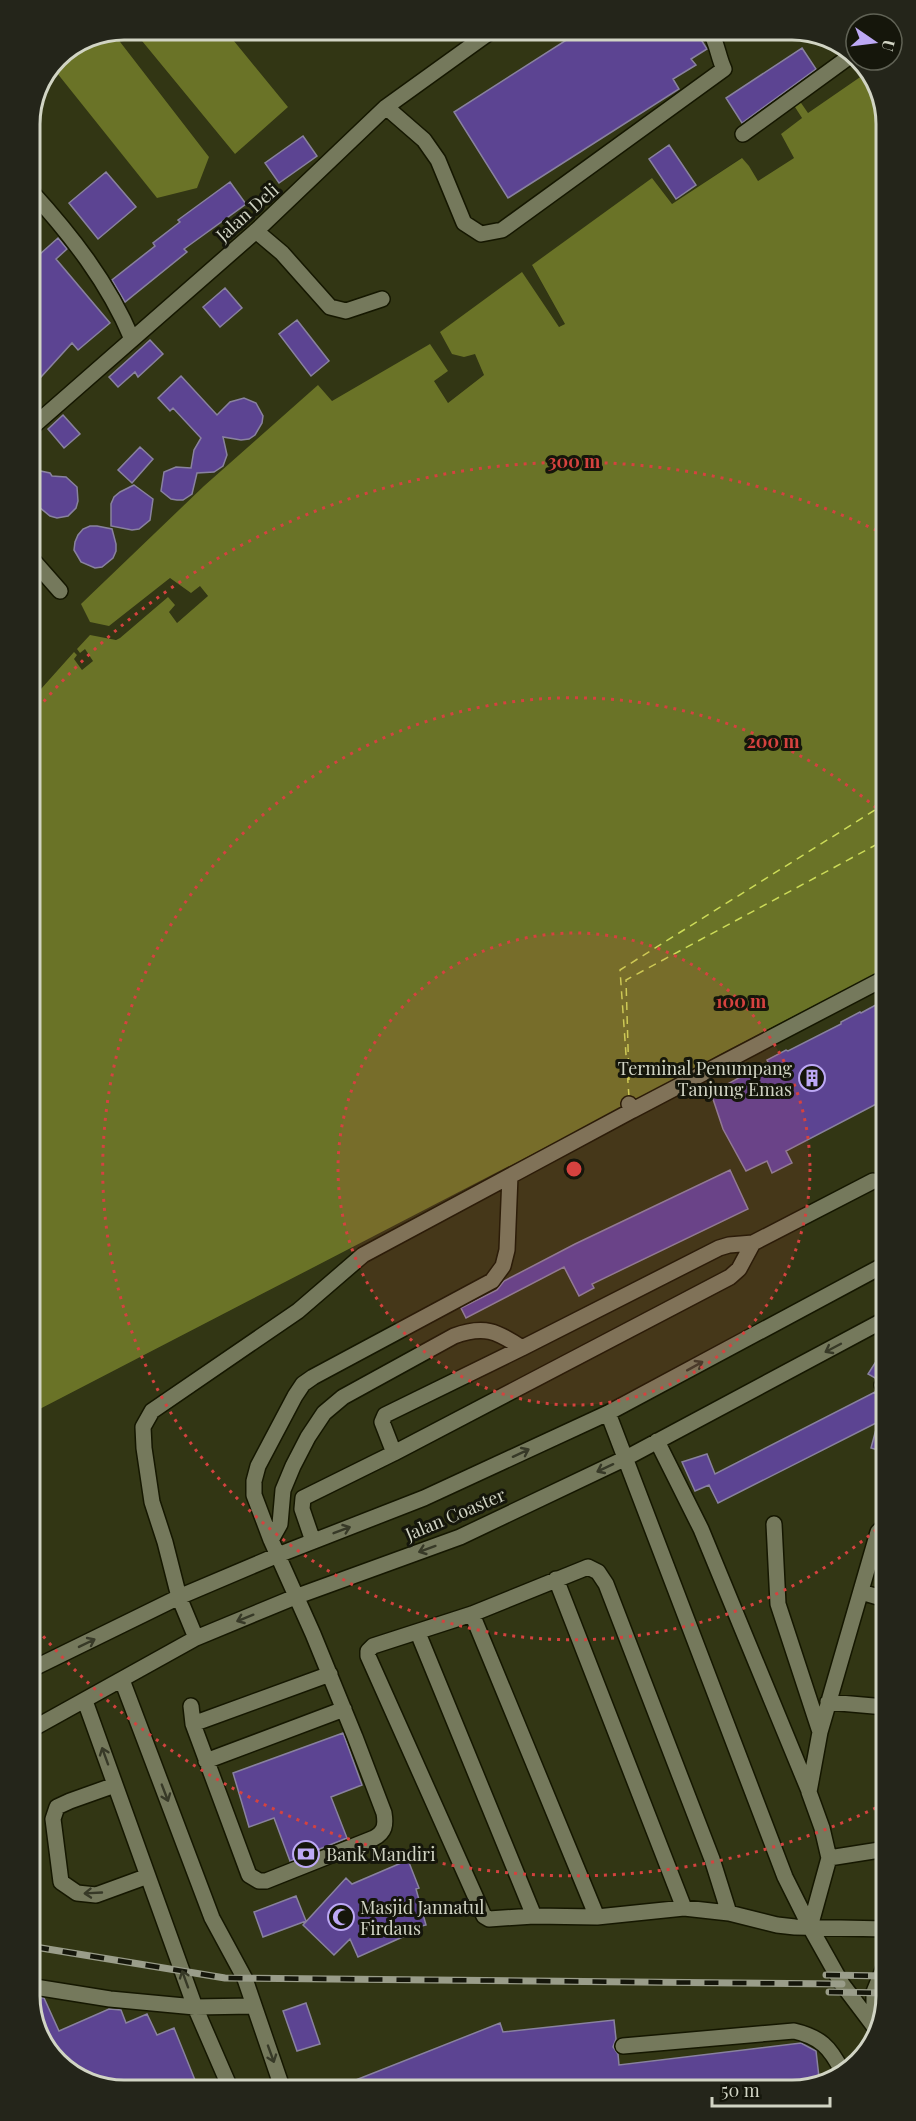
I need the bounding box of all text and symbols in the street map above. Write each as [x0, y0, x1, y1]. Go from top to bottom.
north arrow [844, 12, 904, 72]
text: U [878, 38, 901, 54]
street label: Jalan Deli [210, 178, 283, 247]
text: 300 m [548, 449, 601, 473]
text: 200 m [746, 729, 800, 753]
text: 100 m [716, 989, 767, 1013]
place label: Terminal Penumpang Tanjung Emas [618, 1056, 792, 1101]
building icon: Terminal Penumpang Tanjung Emas [797, 1063, 827, 1093]
centre of rings [564, 1159, 584, 1179]
one-way arrow [824, 1343, 842, 1354]
one-way arrow [686, 1360, 704, 1371]
one-way arrow [511, 1447, 529, 1458]
one-way arrow [596, 1463, 614, 1475]
street label: Jalan Coaster [400, 1482, 509, 1546]
one-way arrow [332, 1524, 351, 1535]
one-way arrow [418, 1544, 437, 1555]
one-way arrow [236, 1613, 255, 1624]
one-way arrow [77, 1636, 95, 1648]
one-way arrow [98, 1747, 109, 1766]
one-way arrow [160, 1784, 171, 1802]
bank icon: Bank Mandiri [291, 1839, 321, 1869]
place label: Bank Mandiri [326, 1842, 435, 1866]
one-way arrow [84, 1888, 103, 1899]
place label: Masjid Jannatul Firdaus [360, 1895, 485, 1940]
mosque icon: Masjid Jannatul Firdaus [326, 1902, 356, 1932]
one-way arrow [179, 1970, 190, 1989]
one-way arrow [266, 2045, 277, 2063]
scale bar [712, 2070, 830, 2108]
text: 50 m [721, 2078, 760, 2102]

